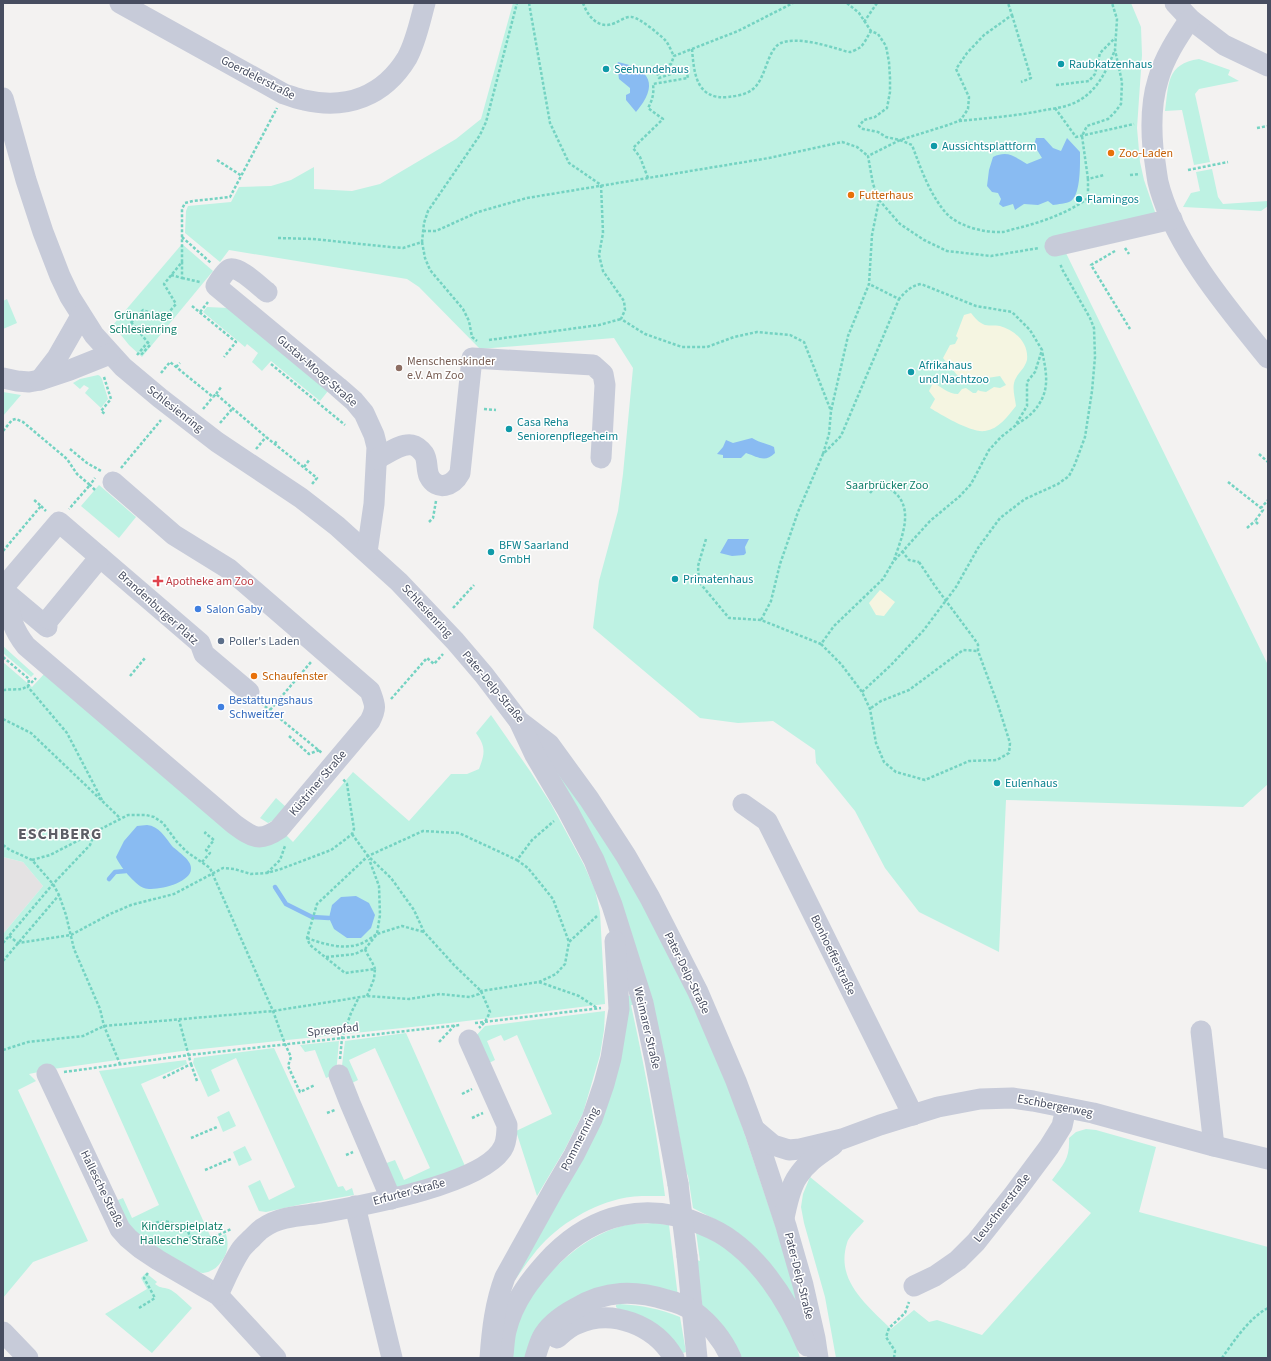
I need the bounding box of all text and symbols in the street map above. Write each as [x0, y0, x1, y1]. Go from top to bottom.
street label: Goerdelerstraße [218, 52, 298, 104]
place label: Raubkatzenhaus [1069, 56, 1152, 73]
marker: Raubkatzenhaus [1056, 59, 1066, 69]
place label: Seehundehaus [614, 61, 689, 78]
marker: Seehundehaus [601, 64, 611, 74]
place label: Aussichtsplattform [942, 138, 1036, 155]
marker: Aussichtsplattform [929, 141, 939, 151]
place label: Zoo-Laden [1119, 145, 1173, 162]
marker: Zoo-Laden [1106, 148, 1116, 158]
place label: Futterhaus [859, 187, 913, 204]
marker: Futterhaus [846, 190, 856, 200]
place label: Flamingos [1087, 191, 1139, 208]
marker: Flamingos [1074, 194, 1084, 204]
park label: Grünanlage Schlesienring [109, 307, 177, 338]
street label: Gustav-Moog-Straße [273, 331, 361, 411]
place label: Menschenskinder e.V. Am Zoo [407, 353, 496, 384]
place label: Afrikahaus und Nachtzoo [919, 357, 989, 388]
marker: Menschenskinder e.V. Am Zoo [394, 363, 404, 373]
marker: Afrikahaus und Nachtzoo [906, 367, 916, 377]
street label: Schlesienring [143, 381, 207, 437]
place label: Casa Reha Seniorenpflegeheim [517, 414, 618, 445]
marker: Casa Reha Seniorenpflegeheim [504, 424, 514, 434]
park label: Saarbrücker Zoo [846, 477, 928, 494]
place label: BFW Saarland GmbH [499, 537, 569, 568]
marker: BFW Saarland GmbH [486, 547, 496, 557]
street label: Brandenburger Platz [114, 567, 202, 649]
place label: Primatenhaus [683, 571, 753, 588]
place label: Apotheke am Zoo [166, 573, 254, 590]
marker: Primatenhaus [670, 574, 680, 584]
marker: Apotheke am Zoo [153, 576, 163, 586]
street label: Schlesienring [398, 580, 456, 642]
place label: Salon Gaby [206, 601, 263, 618]
marker: Salon Gaby [193, 604, 203, 614]
place label: Poller's Laden [229, 633, 299, 650]
marker: Poller's Laden [216, 636, 226, 646]
street label: Pater-Delp-Straße [458, 647, 528, 727]
place label: Schaufenster [262, 668, 329, 685]
marker: Schaufenster [249, 671, 259, 681]
place label: Bestattungshaus Schweitzer [229, 692, 313, 723]
marker: Bestattungshaus Schweitzer [216, 702, 226, 712]
street label: Küstriner Straße [285, 746, 351, 820]
place label: Eulenhaus [1005, 775, 1058, 792]
marker: Eulenhaus [992, 778, 1002, 788]
district label: ESCHBERG [18, 823, 102, 845]
street label: Bonhoefferstraße [806, 912, 860, 998]
street label: Pater-Delp-Straße [660, 929, 714, 1017]
street label: Weimarer Straße [629, 985, 665, 1071]
street label: Spreepfad [306, 1019, 360, 1041]
street label: Eschbergerweg [1016, 1090, 1094, 1122]
street label: Pommernring [557, 1104, 603, 1174]
street label: Hallesche Straße [76, 1147, 128, 1231]
street label: Leuschnerstraße [970, 1170, 1034, 1246]
street label: Erfurter Straße [371, 1174, 447, 1210]
park label: Kinderspielplatz Hallesche Straße [140, 1218, 224, 1249]
street label: Pater-Delp-Straße [780, 1231, 818, 1321]

